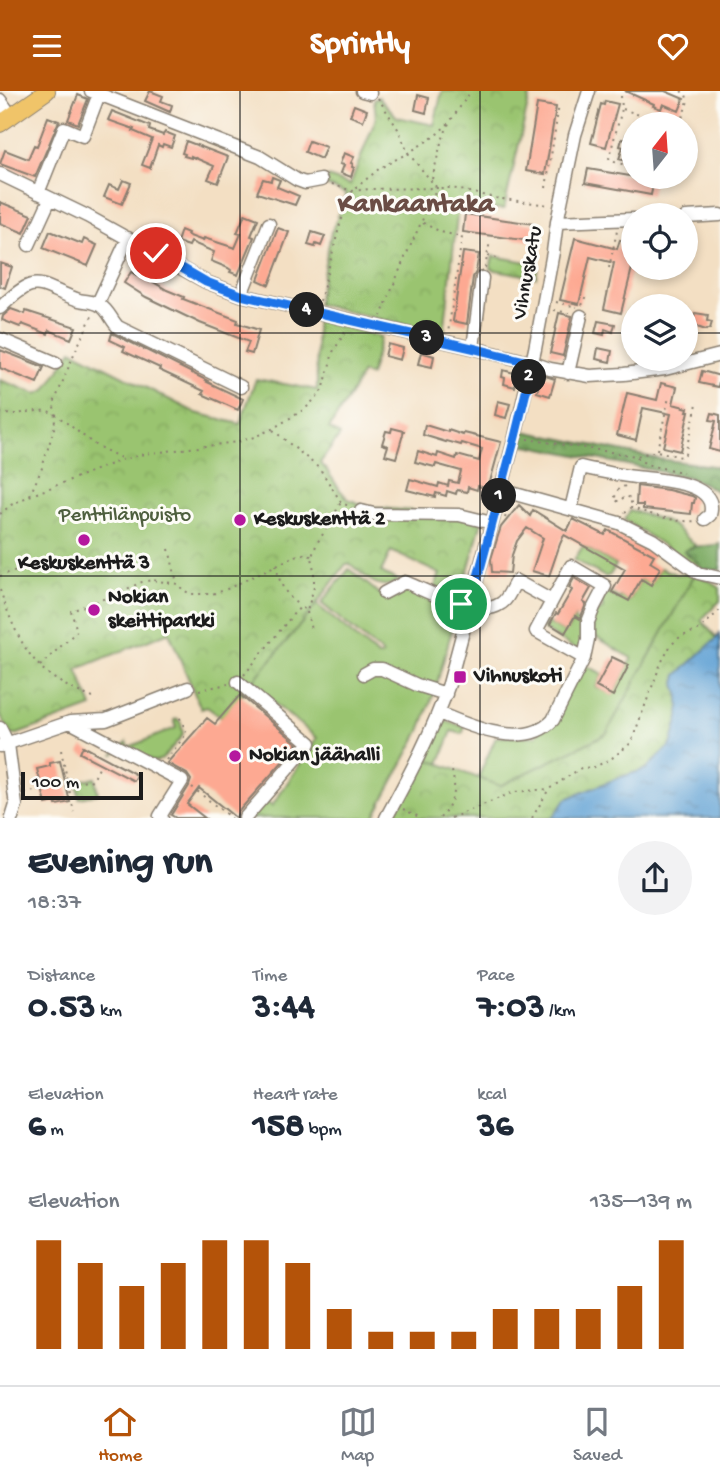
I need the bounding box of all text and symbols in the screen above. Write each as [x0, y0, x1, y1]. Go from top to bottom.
icon: menu [28, 27, 66, 65]
text: Sprintly [310, 27, 410, 65]
icon: heart [654, 27, 692, 65]
north arrow [621, 112, 698, 189]
map controls [621, 112, 698, 371]
district label: Kankaantaka [337, 189, 496, 222]
button: locate [621, 203, 698, 280]
pin [126, 223, 186, 283]
street label: Vihnuskatu [508, 224, 550, 323]
icon: check [137, 234, 175, 272]
pin: 4 [290, 293, 324, 327]
button: layers [621, 294, 698, 371]
text: 4 [302, 298, 311, 321]
pin: 3 [410, 321, 444, 355]
text: 3 [422, 326, 431, 349]
pin: 2 [512, 359, 546, 395]
text: 2 [524, 365, 533, 388]
pin: 1 [482, 479, 516, 513]
text: 1 [495, 484, 502, 507]
park label: Penttilänpuisto [58, 504, 191, 529]
place label: Keskuskenttä 2 [253, 508, 386, 533]
marker: Keskuskenttä 2 [232, 512, 248, 528]
marker: Keskuskenttä 3 [76, 532, 92, 548]
place label: Keskuskenttä 3 [17, 552, 150, 577]
pin [431, 574, 491, 634]
icon: arrive [442, 585, 480, 623]
place label: Nokian skeittiparkki [108, 586, 215, 635]
marker: Nokian skeittiparkki [86, 602, 102, 618]
place label: Vihnuskoti [473, 665, 562, 690]
marker: Vihnuskoti [452, 669, 468, 685]
place label: Nokian jäähalli [249, 744, 380, 769]
marker: Nokian jäähalli [227, 748, 243, 764]
scale bar [21, 769, 144, 801]
text: 100 m [32, 772, 79, 795]
button: share [618, 841, 692, 915]
text: Evening run [28, 842, 212, 886]
text: 18:37 [28, 890, 81, 917]
text: Distance [28, 965, 95, 988]
text: Time [253, 965, 287, 988]
text: Pace [477, 965, 515, 988]
text: 0.53 [28, 988, 95, 1029]
text: 3:44 [253, 988, 315, 1029]
text: 7:03 [477, 988, 545, 1029]
text: km [95, 1000, 122, 1023]
text: /km [545, 1000, 576, 1023]
text: Elevation [28, 1084, 104, 1107]
text: Heart rate [253, 1084, 338, 1107]
text: kcal [477, 1084, 507, 1107]
text: 6 [28, 1107, 46, 1148]
text: 158 [253, 1107, 304, 1148]
text: 36 [477, 1107, 513, 1148]
text: m [46, 1119, 64, 1142]
text: bpm [304, 1119, 342, 1142]
text: Elevation [28, 1189, 119, 1216]
text: 135–139 m [590, 1189, 692, 1216]
tab: Home [98, 1403, 142, 1468]
tab: Map [339, 1403, 377, 1468]
tab: Saved [573, 1403, 622, 1468]

